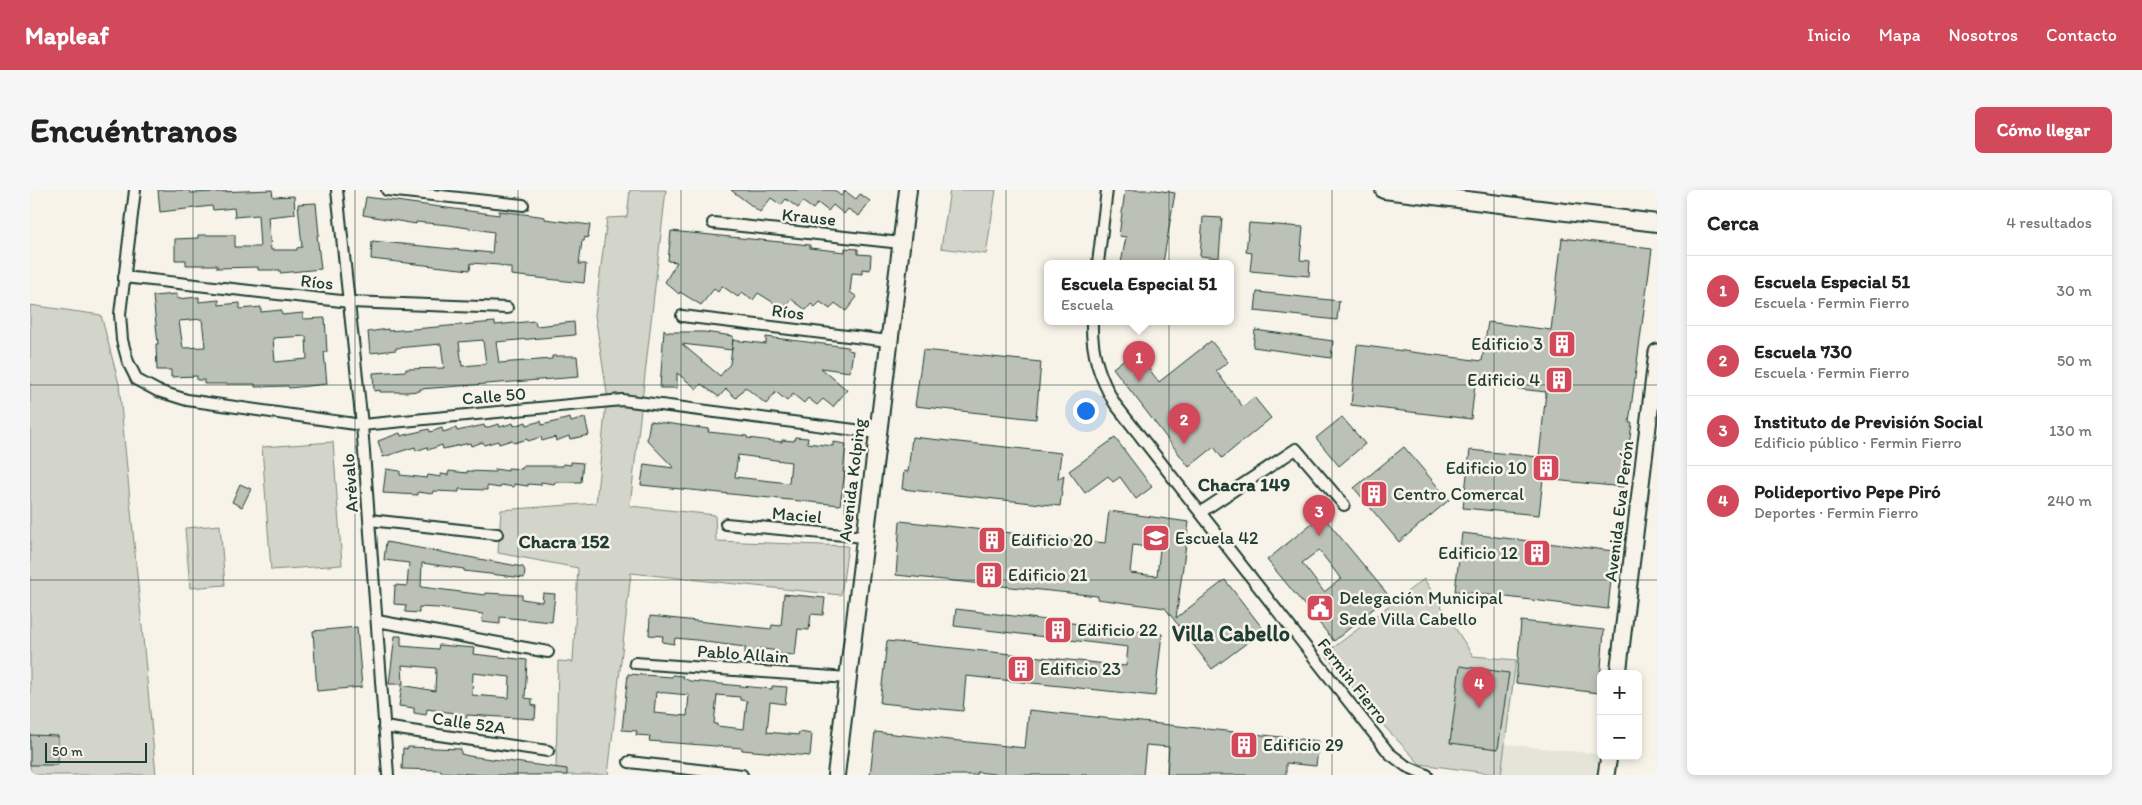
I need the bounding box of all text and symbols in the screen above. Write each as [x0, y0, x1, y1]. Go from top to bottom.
text: Mapleaf [25, 21, 109, 50]
text: Inicio [1807, 24, 1851, 46]
text: Mapa [1879, 24, 1921, 46]
text: Nosotros [1949, 24, 2018, 46]
text: Contacto [2046, 24, 2117, 46]
button: Cómo llegar [1975, 107, 2112, 153]
text: Encuéntranos [30, 109, 238, 151]
street label: Krause [781, 203, 837, 231]
text: Cerca [1707, 210, 1759, 235]
text: 4 resultados [2006, 213, 2092, 232]
popup [1044, 260, 1234, 325]
street label: Ríos [300, 269, 334, 295]
text: Escuela Especial 51 [1754, 270, 1910, 293]
text: Escuela Especial 51 [1061, 272, 1217, 295]
text: 1 [1719, 281, 1727, 300]
text: 30 m [2056, 281, 2092, 300]
text: Escuela · Fermin Fierro [1754, 293, 1909, 312]
text: Escuela [1061, 295, 1113, 314]
street label: Ríos [770, 299, 806, 325]
building icon: Edificio 3 [1547, 329, 1577, 359]
place label: Edificio 3 [1471, 333, 1543, 355]
text: Escuela 730 [1754, 340, 1852, 363]
pin: 1 [1123, 341, 1155, 382]
text: 2 [1719, 351, 1727, 370]
text: 50 m [2057, 351, 2092, 370]
text: Escuela · Fermin Fierro [1754, 363, 1909, 382]
building icon: Edificio 4 [1544, 365, 1574, 395]
place label: Edificio 4 [1467, 369, 1540, 391]
street label: Calle 50 [461, 382, 527, 410]
your location [1073, 398, 1099, 424]
pin: 2 [1168, 403, 1200, 444]
text: Instituto de Previsión Social [1754, 410, 1983, 433]
street label: Avenida Kolping [834, 416, 871, 543]
text: 3 [1719, 421, 1727, 440]
text: 130 m [2049, 421, 2092, 440]
text: Edificio público · Fermin Fierro [1754, 433, 1962, 452]
street label: Avenida Eva Perón [1599, 439, 1639, 583]
street label: Arévalo [337, 453, 363, 513]
building icon: Edificio 10 [1531, 453, 1561, 483]
place label: Edificio 10 [1446, 457, 1527, 479]
district label: Chacra 149 [1198, 473, 1290, 496]
building icon: Centro Comercal [1359, 479, 1389, 509]
text: Polideportivo Pepe Piró [1754, 480, 1941, 503]
place label: Centro Comercal [1393, 483, 1524, 505]
text: 4 [1718, 491, 1728, 510]
text: 240 m [2047, 491, 2092, 510]
pin: 3 [1303, 495, 1335, 536]
street label: Maciel [771, 502, 823, 528]
text: Deportes · Fermin Fierro [1754, 503, 1918, 522]
school or university icon: Escuela 42 [1141, 523, 1171, 553]
building icon: Edificio 20 [977, 525, 1007, 555]
place label: Escuela 42 [1175, 527, 1259, 549]
place label: Edificio 20 [1011, 529, 1093, 551]
district label: Chacra 152 [519, 530, 609, 553]
building icon: Edificio 12 [1522, 538, 1552, 568]
place label: Edificio 12 [1438, 542, 1519, 564]
building icon: Edificio 21 [974, 560, 1004, 590]
place label: Edificio 21 [1008, 564, 1088, 586]
place label: Delegación Municipal Sede Villa Cabello [1339, 587, 1503, 630]
public building icon: Delegación Municipal Sede Villa Cabello [1305, 593, 1335, 623]
building icon: Edificio 22 [1043, 615, 1073, 645]
place label: Edificio 22 [1077, 619, 1158, 641]
district label: Villa Cabello [1172, 620, 1290, 647]
street label: Fermin Fierro [1313, 634, 1393, 728]
street label: Pablo Allain [696, 640, 790, 668]
building icon: Edificio 23 [1006, 654, 1036, 684]
place label: Edificio 23 [1040, 658, 1121, 680]
pin: 4 [1463, 667, 1495, 708]
map controls [1597, 670, 1642, 760]
button: + [1597, 670, 1642, 715]
street label: Calle 52A [431, 707, 508, 739]
button: − [1597, 715, 1642, 760]
building icon: Edificio 29 [1229, 730, 1259, 760]
place label: Edificio 29 [1263, 734, 1344, 756]
scale bar [45, 740, 148, 763]
text: 50 m [52, 743, 83, 760]

